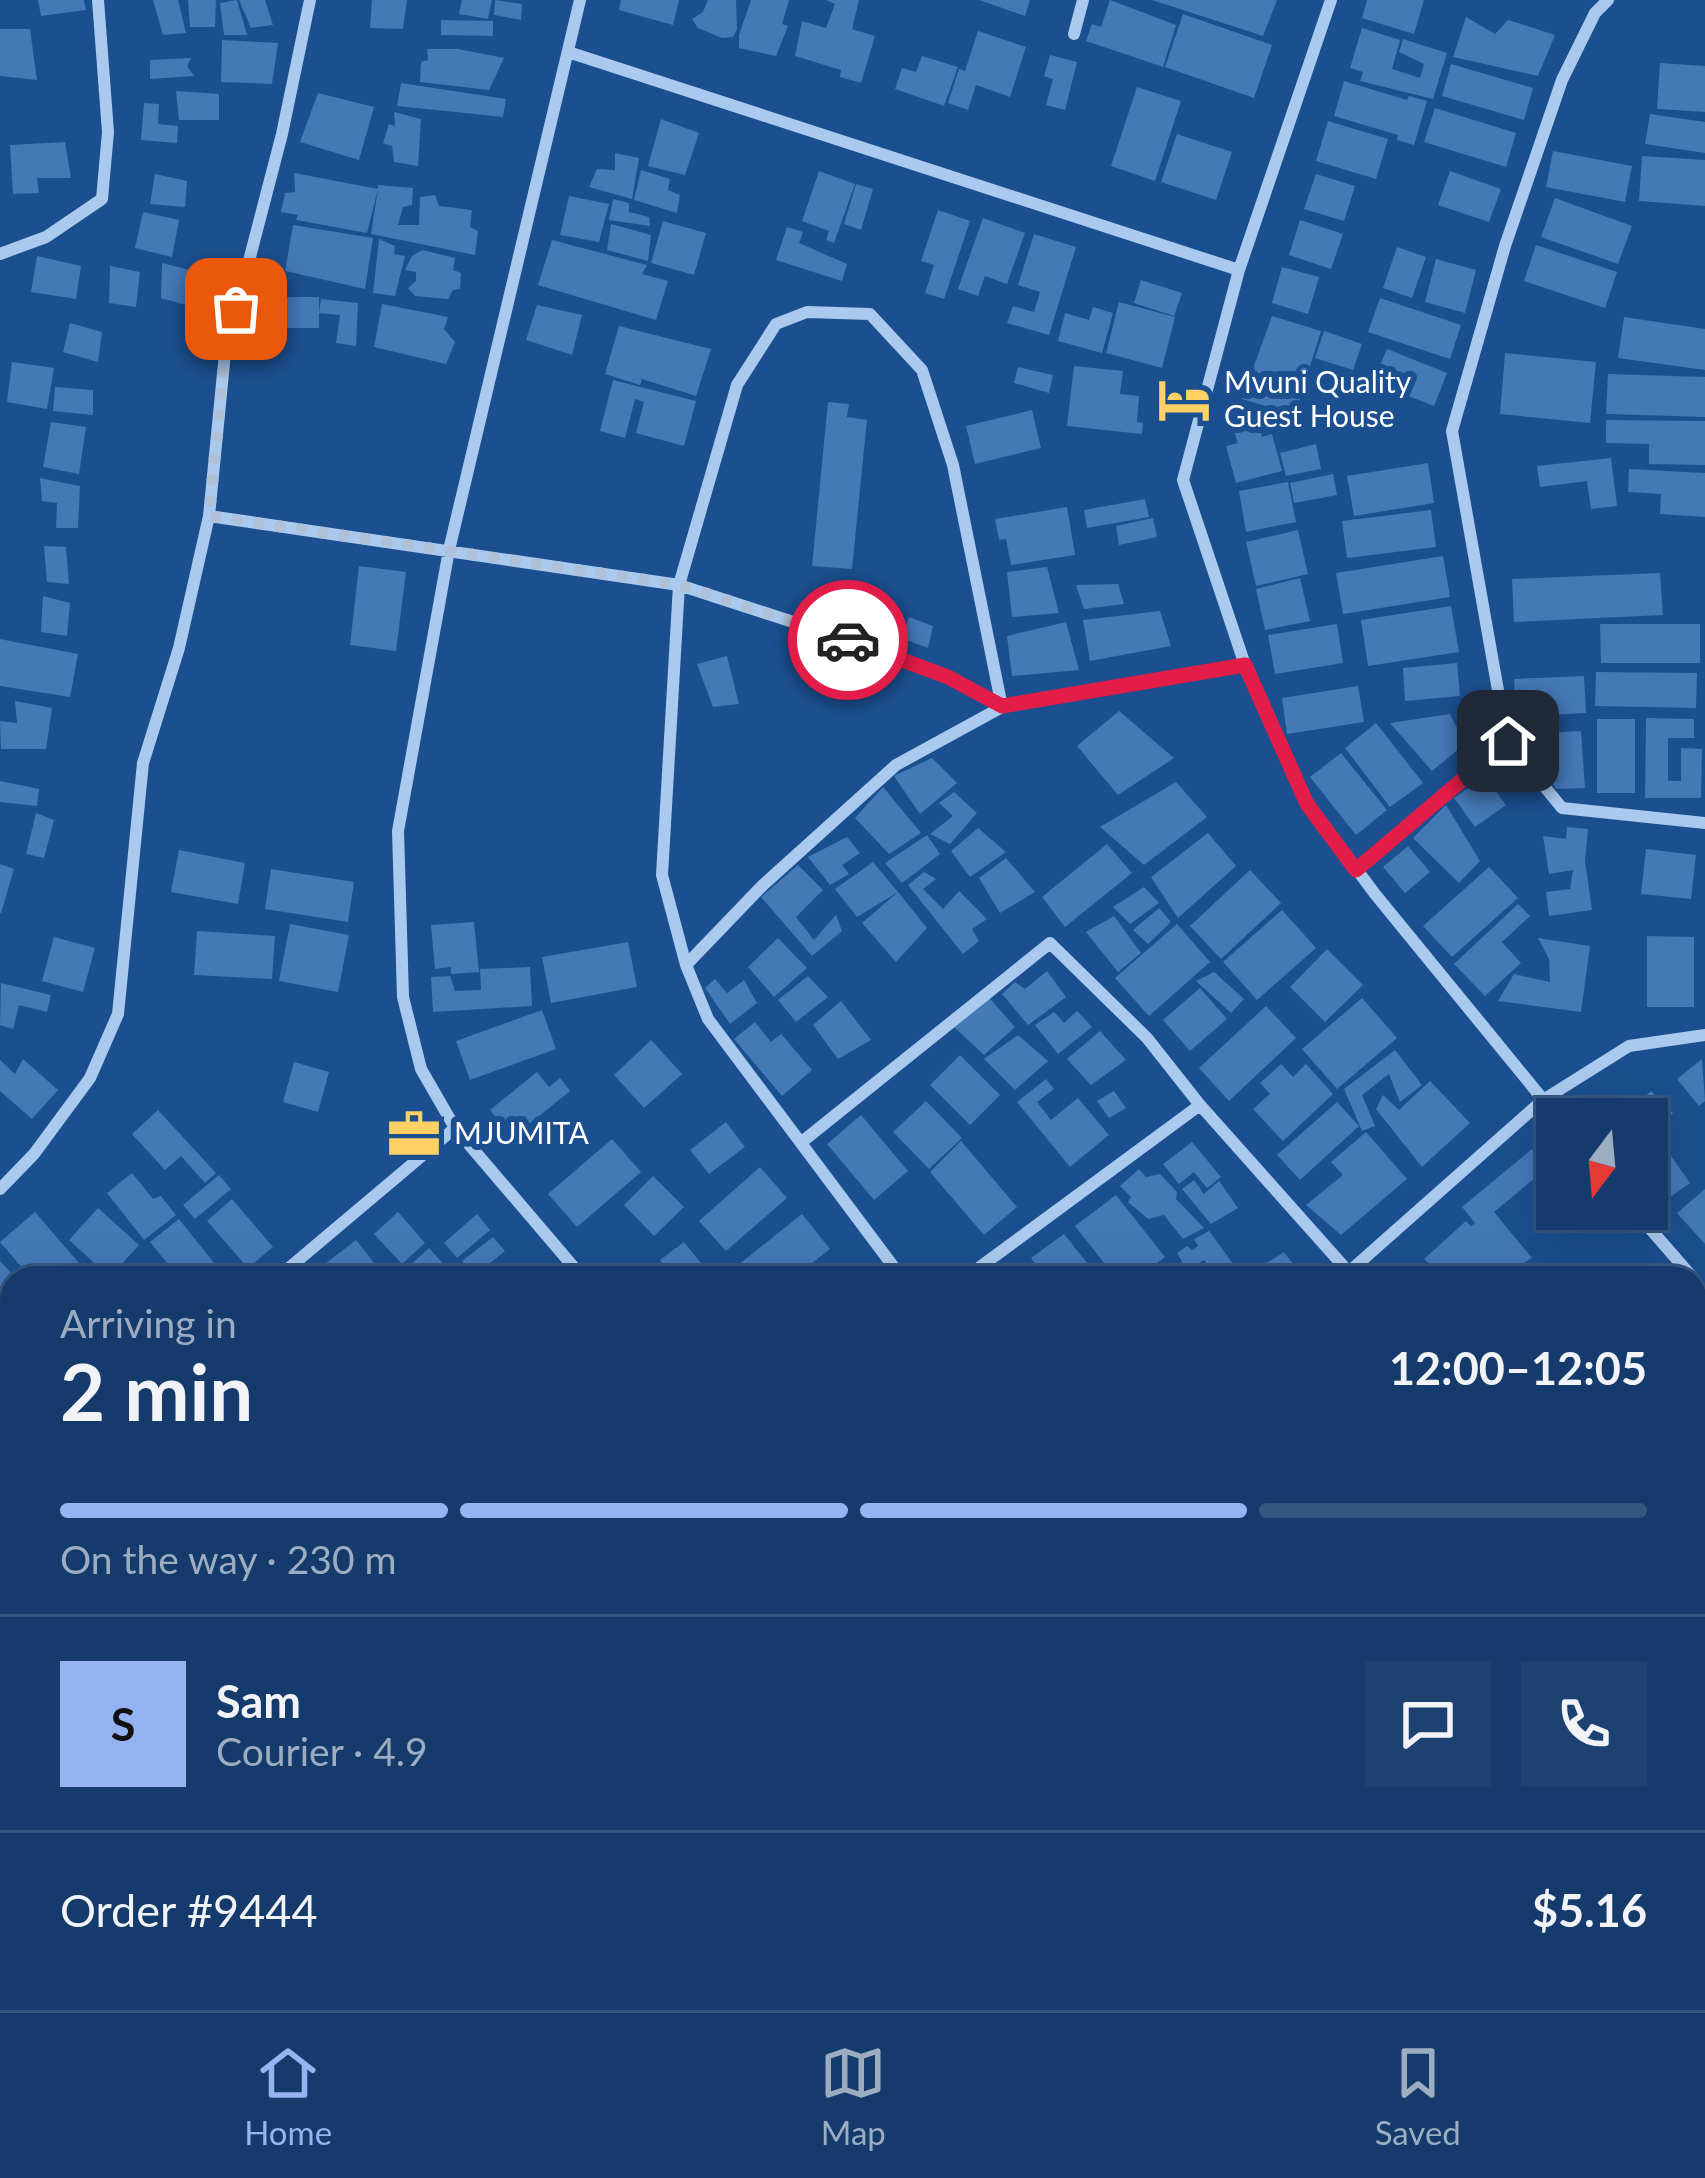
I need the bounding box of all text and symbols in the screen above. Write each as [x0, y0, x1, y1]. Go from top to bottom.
pin [185, 258, 287, 360]
icon: bag [203, 276, 269, 342]
place label: Mvuni Quality Guest House [1224, 363, 1412, 433]
hotel icon: Mvuni Quality Guest House [1155, 371, 1213, 429]
courier [788, 580, 908, 700]
icon: car [815, 607, 881, 673]
pin [1457, 690, 1559, 792]
icon: home [1475, 708, 1541, 774]
north arrow [1536, 1098, 1668, 1230]
map controls [1536, 1098, 1668, 1230]
office icon: MJUMITA [385, 1105, 443, 1163]
place label: MJUMITA [454, 1114, 589, 1150]
text: Arriving in [60, 1300, 237, 1346]
text: 12:00–12:05 [1389, 1341, 1647, 1395]
text: 2 min [60, 1344, 253, 1438]
text: On the way · 230 m [60, 1536, 397, 1582]
button: chat [1365, 1661, 1491, 1787]
button: phone [1521, 1661, 1647, 1787]
text: Sam [216, 1674, 301, 1728]
text: S [111, 1697, 135, 1751]
text: Courier · 4.9 [216, 1728, 428, 1774]
text: Order #9444 [60, 1883, 318, 1937]
text: $5.16 [1532, 1883, 1647, 1937]
tab: Home [244, 2040, 332, 2152]
tab: Map [820, 2040, 886, 2152]
tab: Saved [1375, 2040, 1461, 2152]

